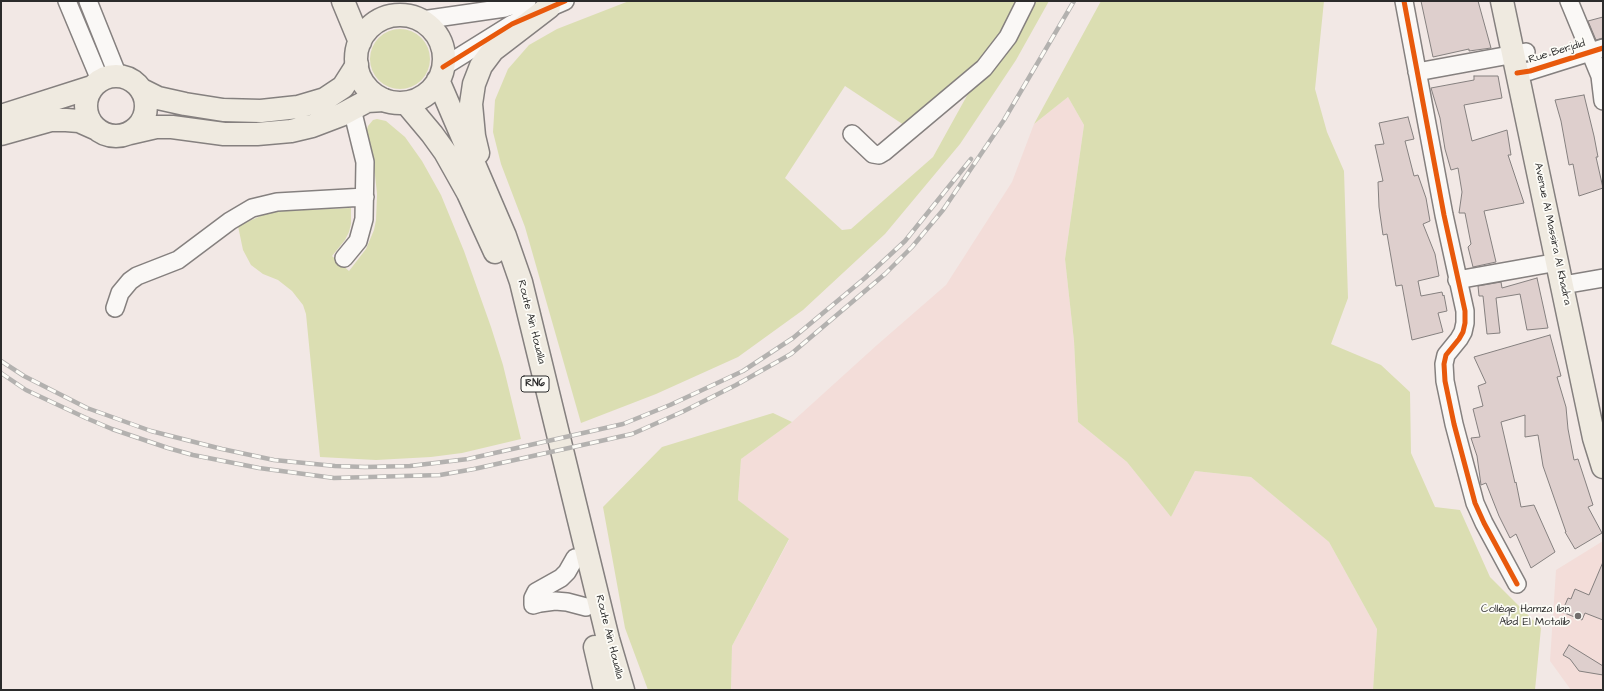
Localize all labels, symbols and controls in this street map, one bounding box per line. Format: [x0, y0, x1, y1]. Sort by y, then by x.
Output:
street label: Rue Berjdid [1527, 37, 1587, 67]
street label: Avenue Al Massira Al Khadra [1530, 162, 1574, 306]
street label: Route Aïn Houalla [514, 279, 548, 365]
road number: RN6 [521, 376, 549, 392]
street label: Route Aïn Houalla [592, 594, 626, 680]
place label: Collège Hamza Ibn Abd El Motalib [1481, 603, 1570, 629]
marker: Collège Hamza Ibn Abd El Motalib [1573, 611, 1583, 621]

